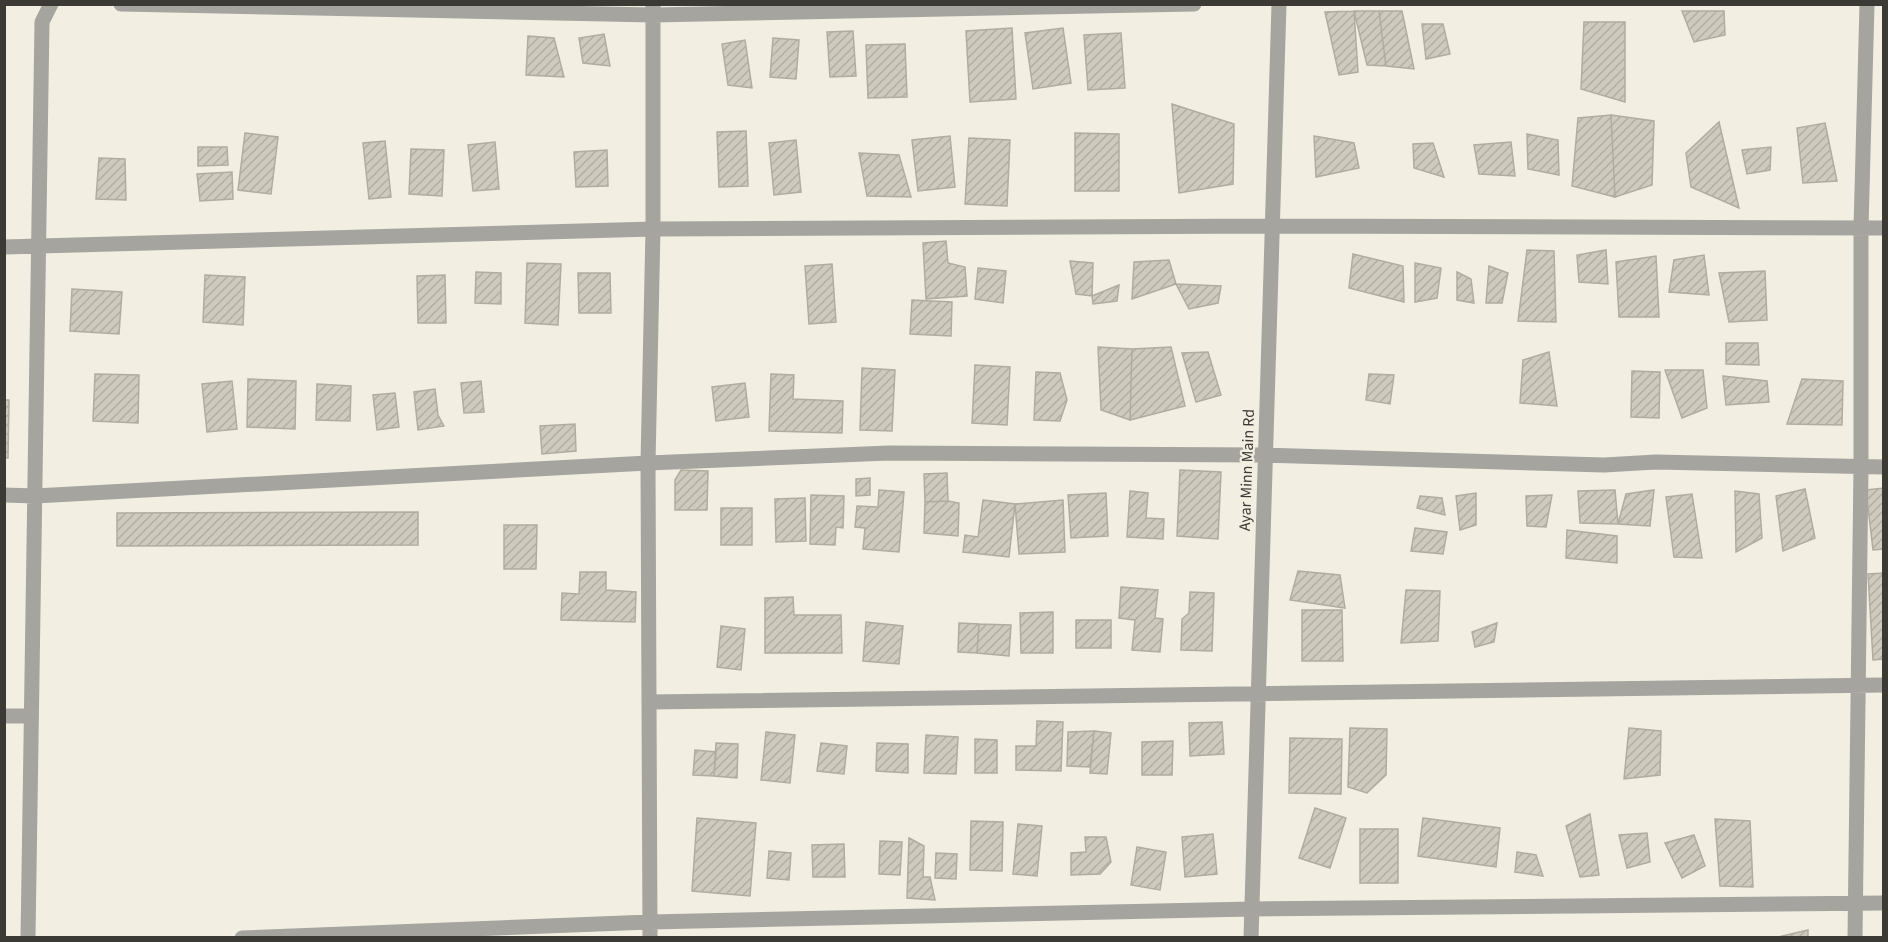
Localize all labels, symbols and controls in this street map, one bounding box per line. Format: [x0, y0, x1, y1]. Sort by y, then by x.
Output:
street label: Ayar Minn Main Rd [1234, 409, 1260, 531]

